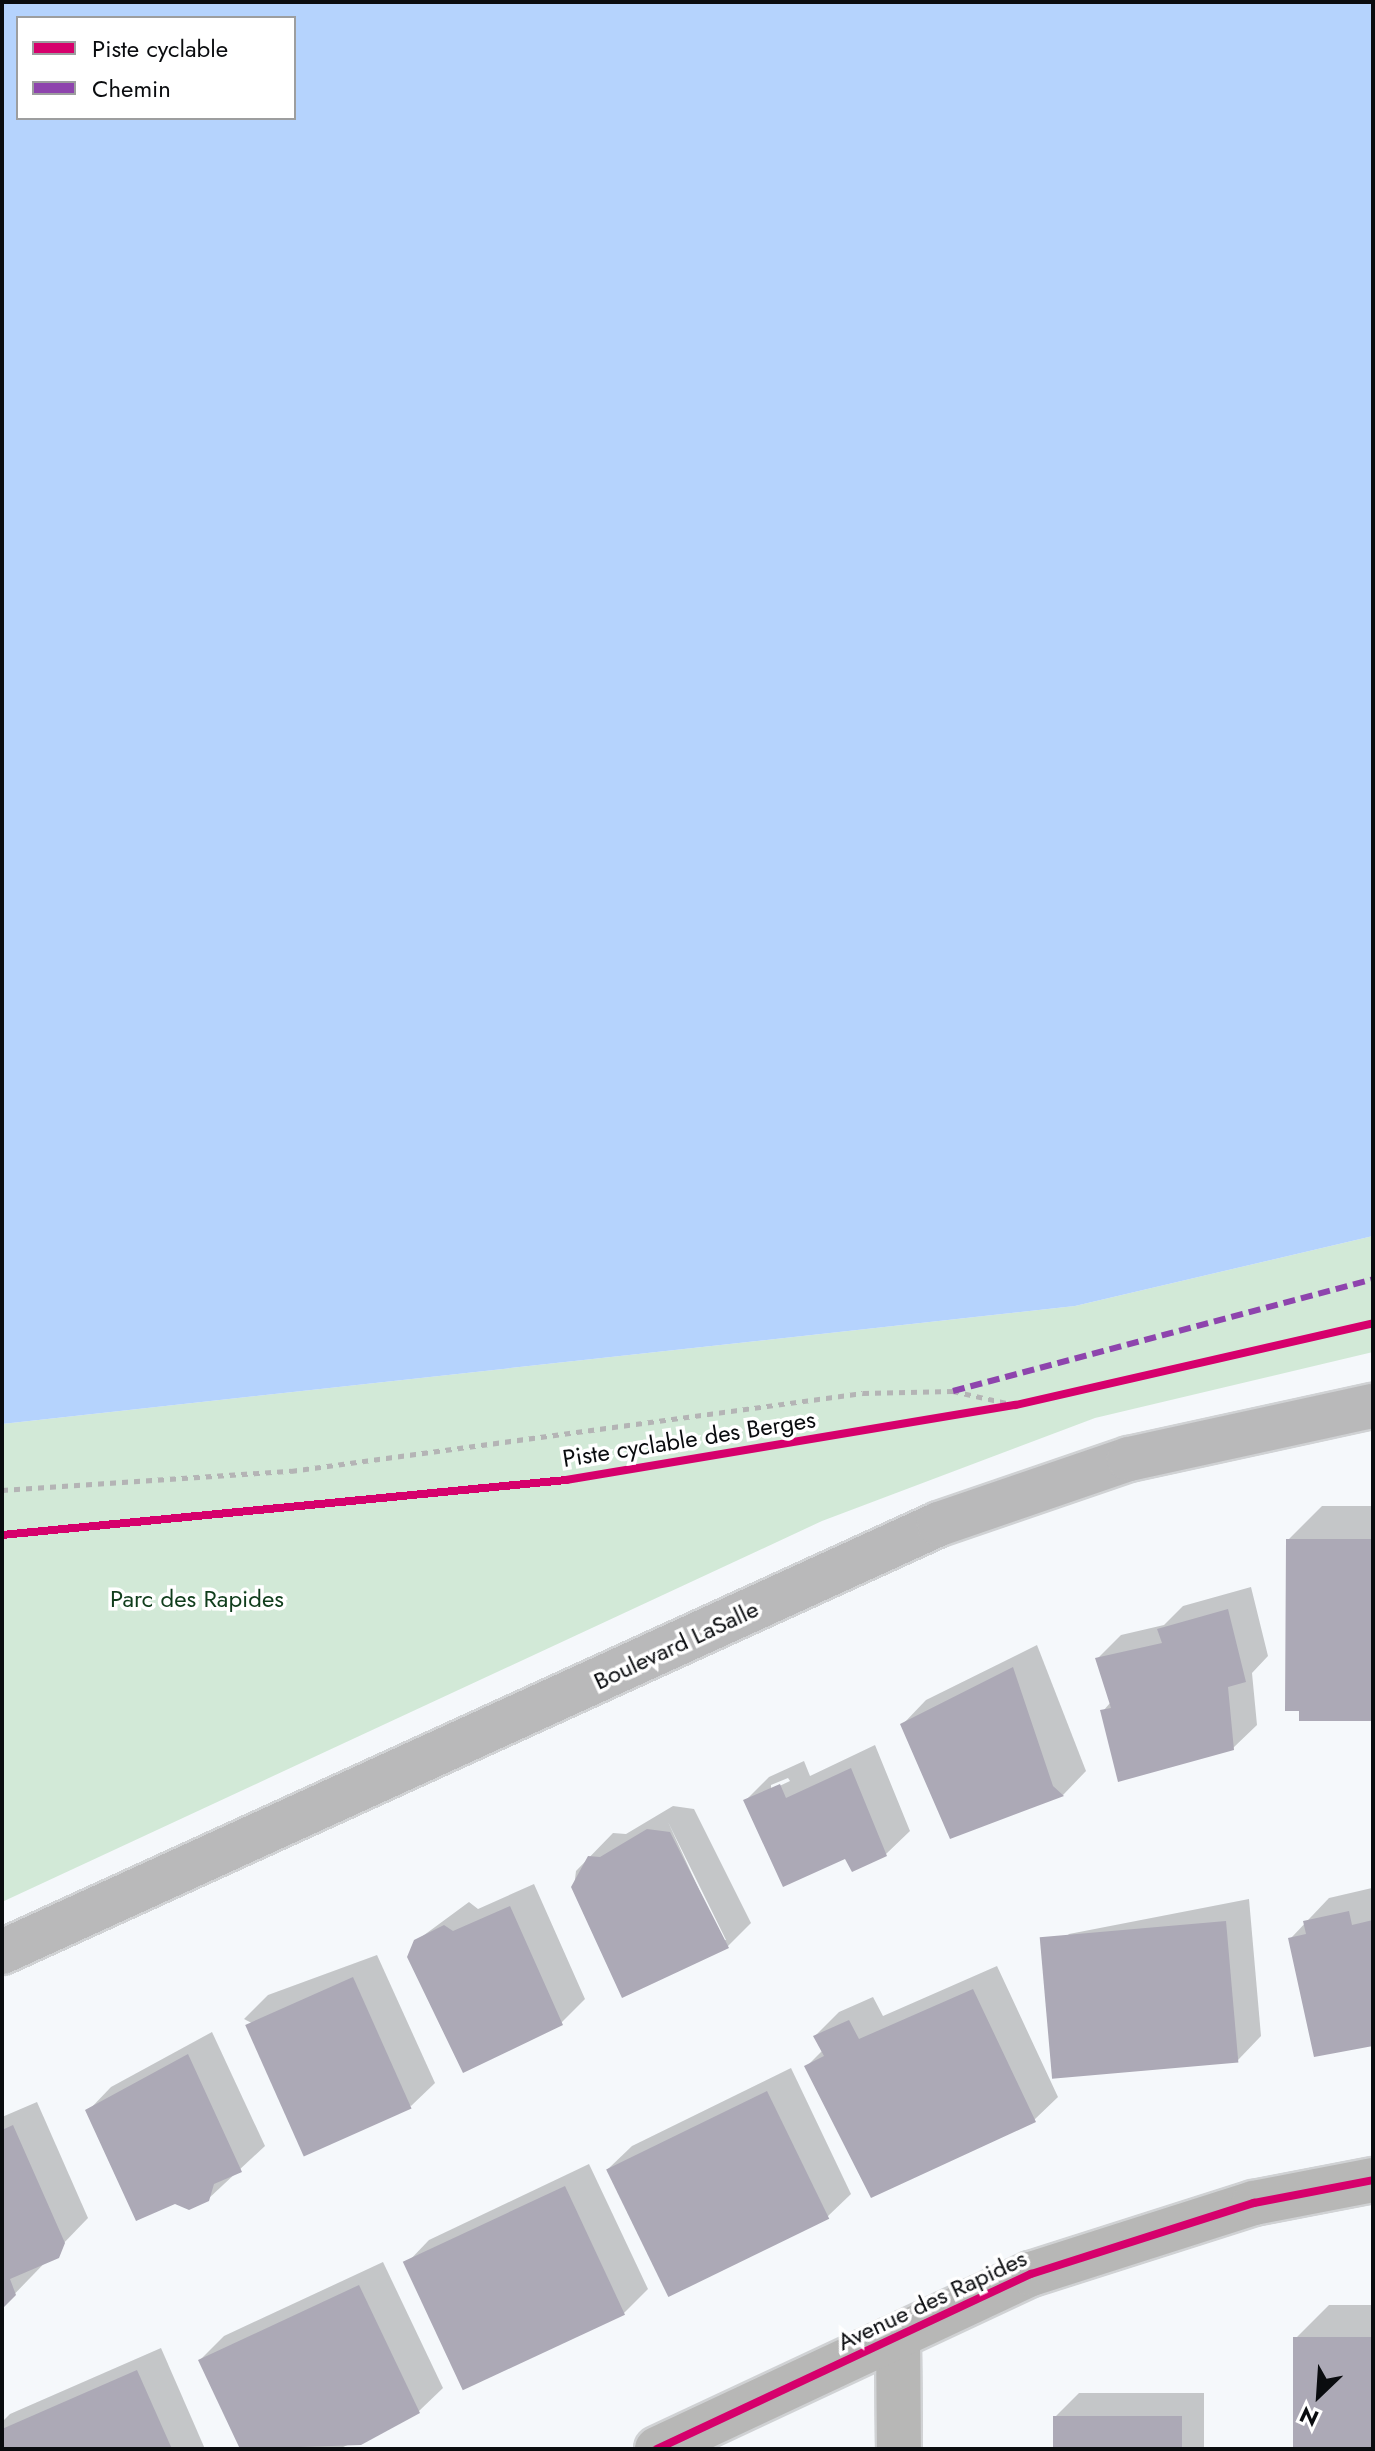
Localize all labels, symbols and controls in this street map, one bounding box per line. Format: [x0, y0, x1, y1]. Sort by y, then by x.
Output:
legend [16, 16, 296, 120]
text: Piste cyclable [92, 31, 228, 66]
text: Chemin [92, 71, 171, 106]
street label: Piste cyclable des Berges [561, 1405, 817, 1473]
park label: Parc des Rapides [110, 1585, 284, 1613]
street label: Boulevard LaSalle [589, 1594, 763, 1696]
street label: Avenue des Rapides [833, 2244, 1031, 2356]
north arrow [1279, 2355, 1359, 2435]
text: N [1294, 2399, 1324, 2435]

